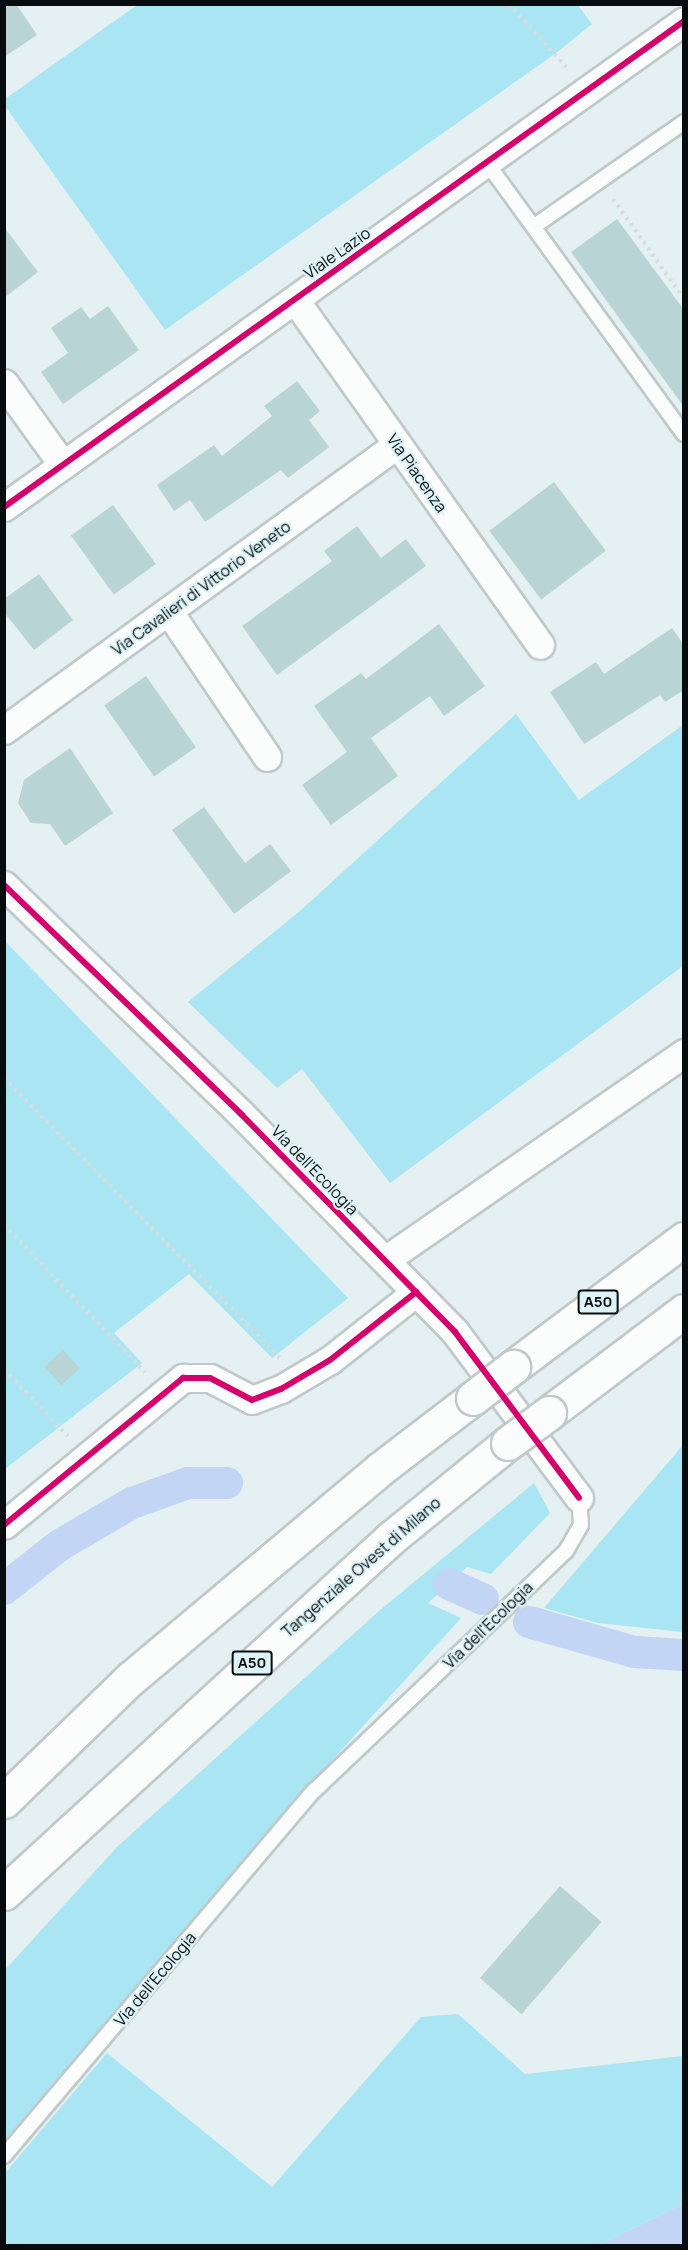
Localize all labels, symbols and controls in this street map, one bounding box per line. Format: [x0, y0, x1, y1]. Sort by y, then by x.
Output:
street label: Viale Lazio [300, 223, 374, 283]
street label: Via Piacenza [383, 430, 451, 516]
street label: Via Cavalieri di Vittorio Veneto [108, 517, 294, 659]
street label: Via dell'Ecologia [267, 1121, 363, 1219]
road number: A50 [577, 1290, 619, 1314]
street label: Tangenziale Ovest di Milano [278, 1493, 444, 1641]
street label: Via dell'Ecologia [439, 1577, 537, 1673]
road number: A50 [231, 1651, 273, 1675]
street label: Via dell'Ecologia [110, 1928, 200, 2030]

